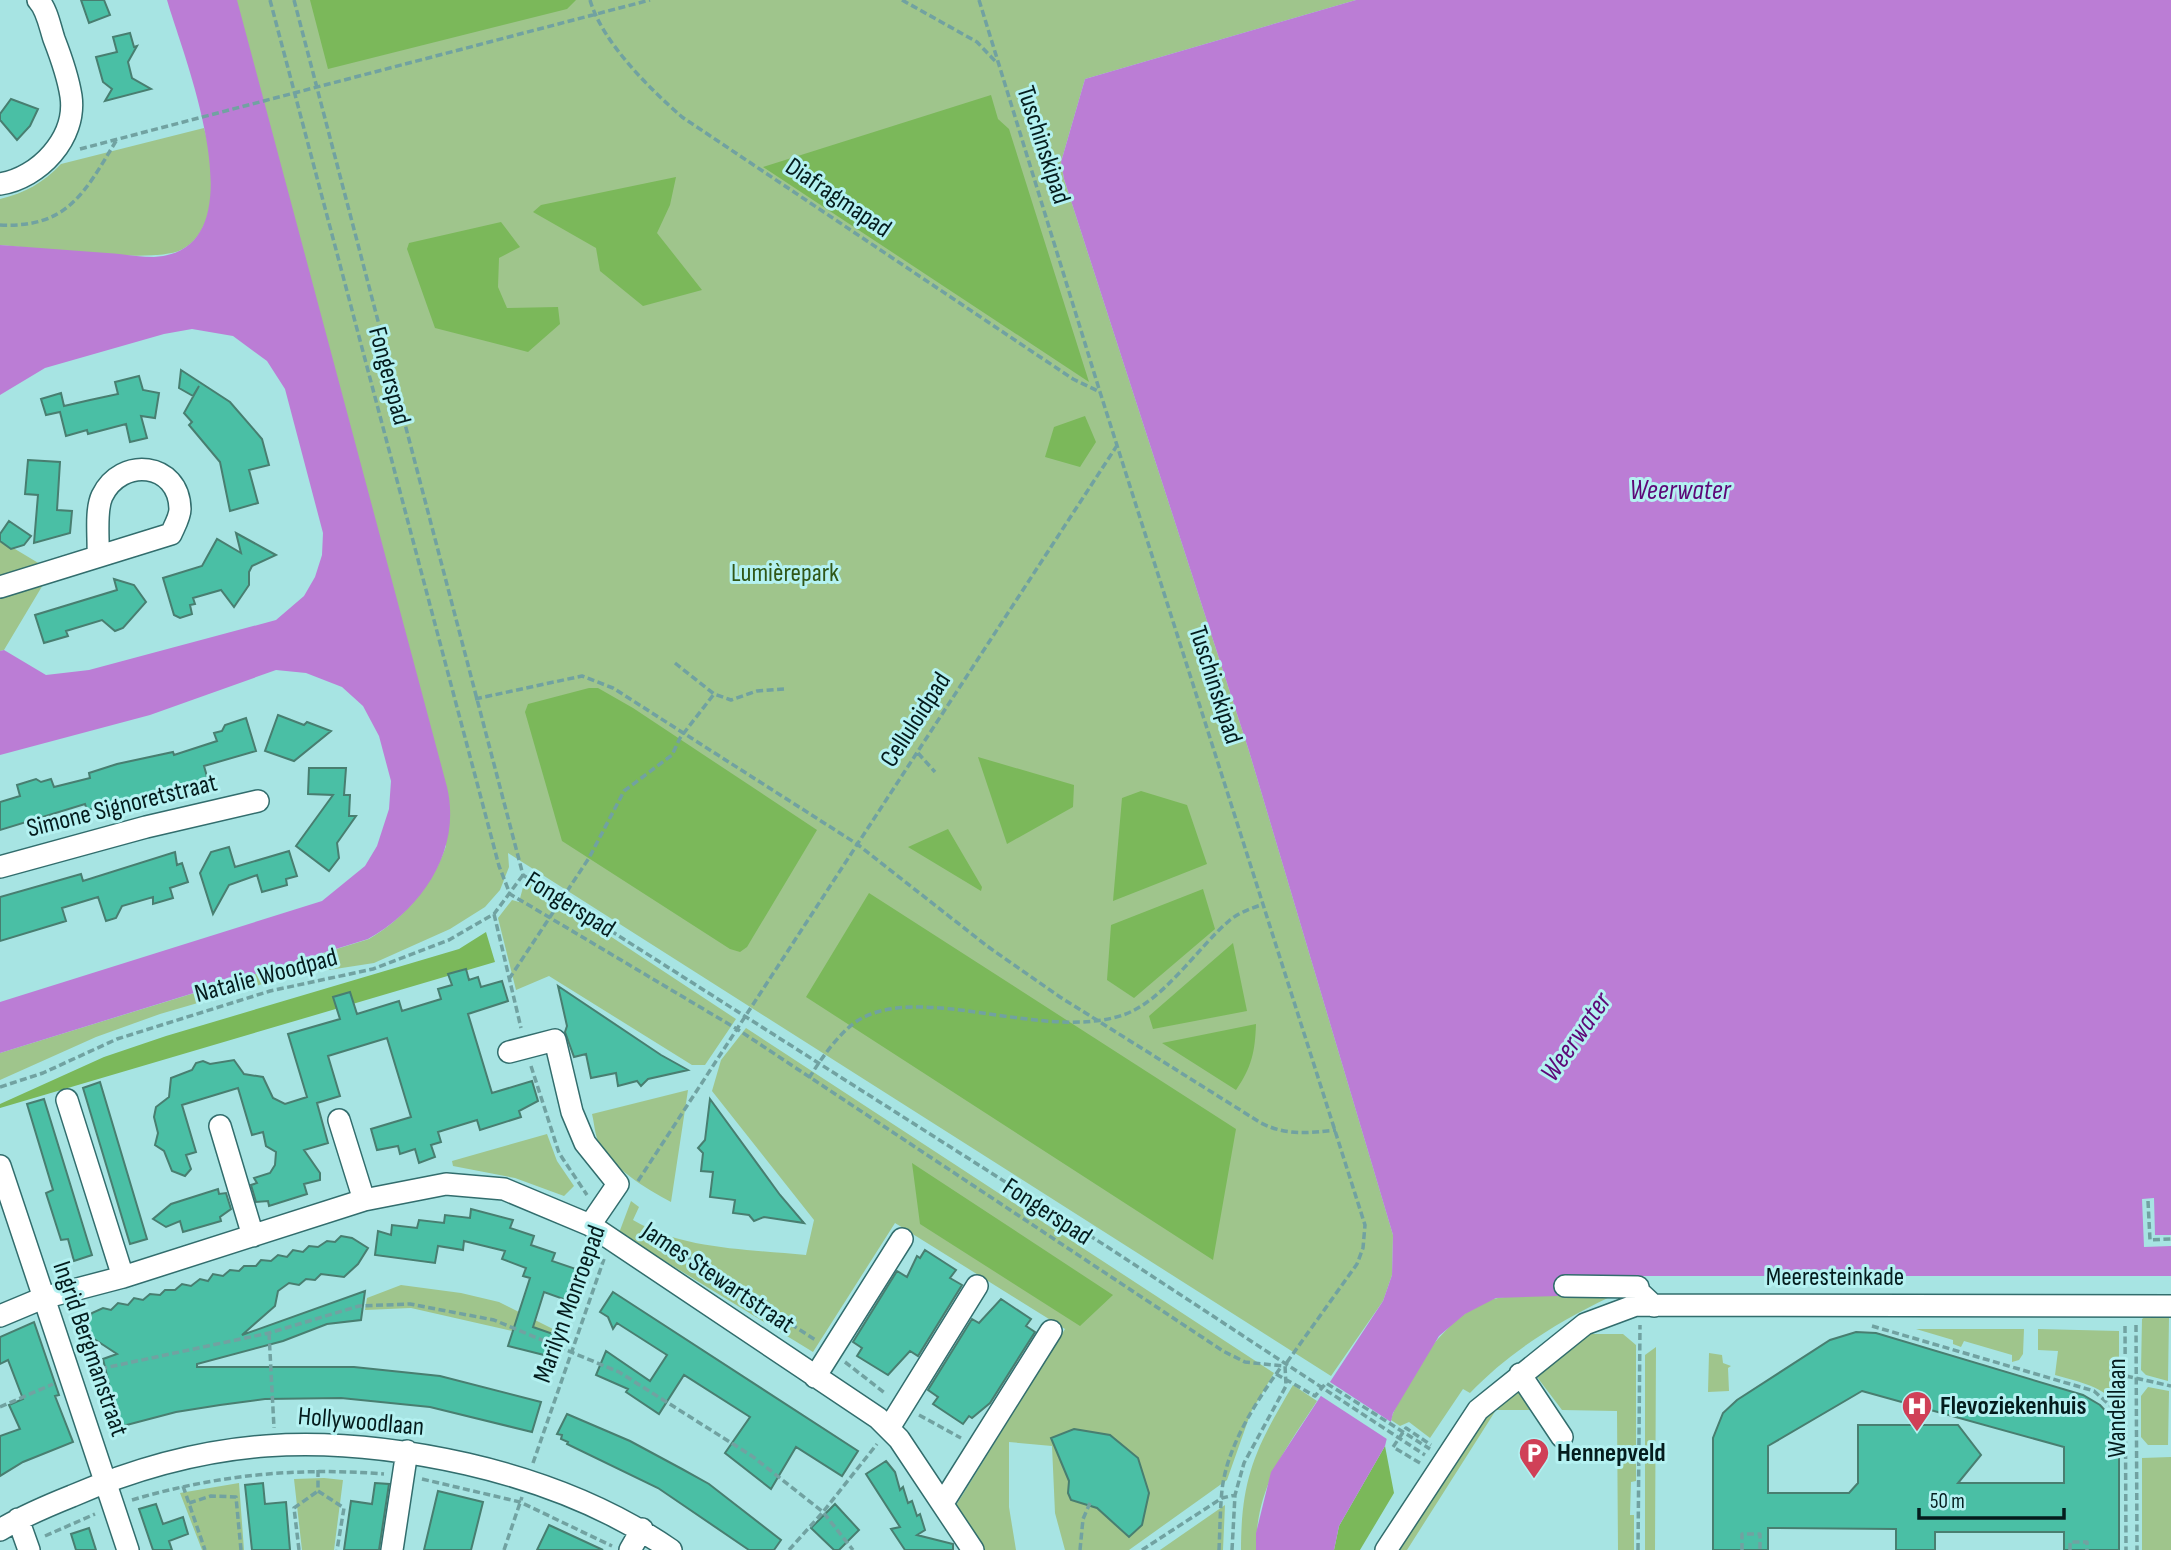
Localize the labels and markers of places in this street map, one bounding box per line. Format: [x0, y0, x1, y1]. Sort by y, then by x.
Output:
hospital icon: Flevoziekenhuis [1900, 1389, 1934, 1433]
place label: Flevoziekenhuis [1940, 1391, 2086, 1422]
parking icon: Hennepveld [1517, 1436, 1551, 1480]
place label: Hennepveld [1557, 1438, 1666, 1469]

